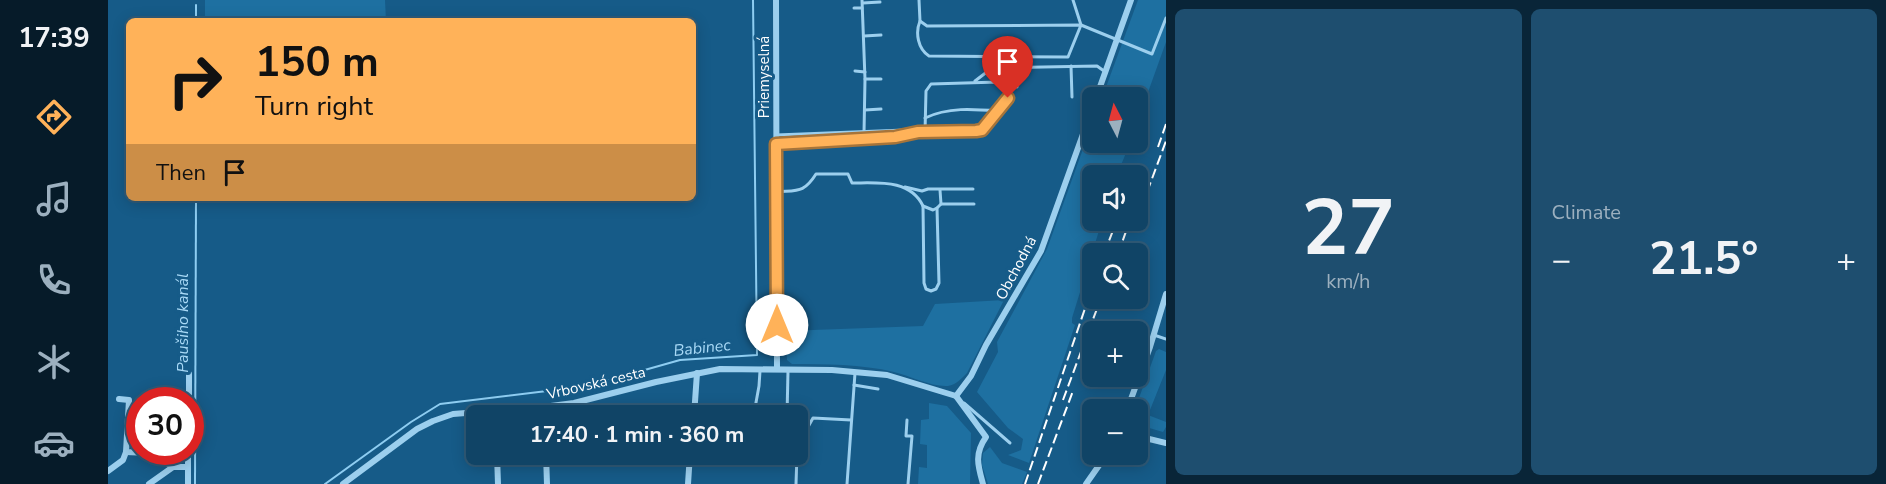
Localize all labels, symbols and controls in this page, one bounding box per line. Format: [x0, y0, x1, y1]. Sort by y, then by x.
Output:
text: 17:39 [18, 20, 90, 57]
text: 150 m [255, 34, 379, 91]
street label: Priemyselná [754, 36, 774, 118]
pin [982, 36, 1033, 98]
icon: right [156, 42, 234, 120]
icon: arrive [991, 45, 1024, 78]
north arrow [1082, 87, 1148, 153]
map controls [1082, 87, 1148, 465]
text: Turn right [255, 88, 373, 125]
icon: directions [33, 96, 75, 138]
icon: arrive [218, 156, 251, 189]
text: Then [156, 158, 206, 188]
button: sound [1082, 165, 1148, 231]
text: 27 [1301, 175, 1395, 282]
icon: music [33, 178, 75, 220]
text: Climate [1552, 199, 1621, 226]
text: 21.5° [1649, 229, 1758, 290]
street label: Obchodná [991, 233, 1041, 303]
text: − [1552, 238, 1571, 283]
text: + [1836, 238, 1856, 283]
button: search [1082, 243, 1148, 309]
icon: phone [33, 259, 75, 301]
text: km/h [1326, 268, 1370, 295]
water label: Paušiho kanál [172, 273, 194, 373]
position arrow [745, 293, 809, 357]
button: + [1082, 321, 1148, 387]
water label: Babinec [672, 334, 732, 362]
icon: climate [33, 341, 75, 383]
street label: Vrbovská cesta [544, 362, 647, 404]
speed limit sign: 30 [126, 387, 204, 465]
button: − [1082, 399, 1148, 465]
text: 17:40 · 1 min · 360 m [530, 420, 744, 450]
icon: car [33, 422, 75, 464]

